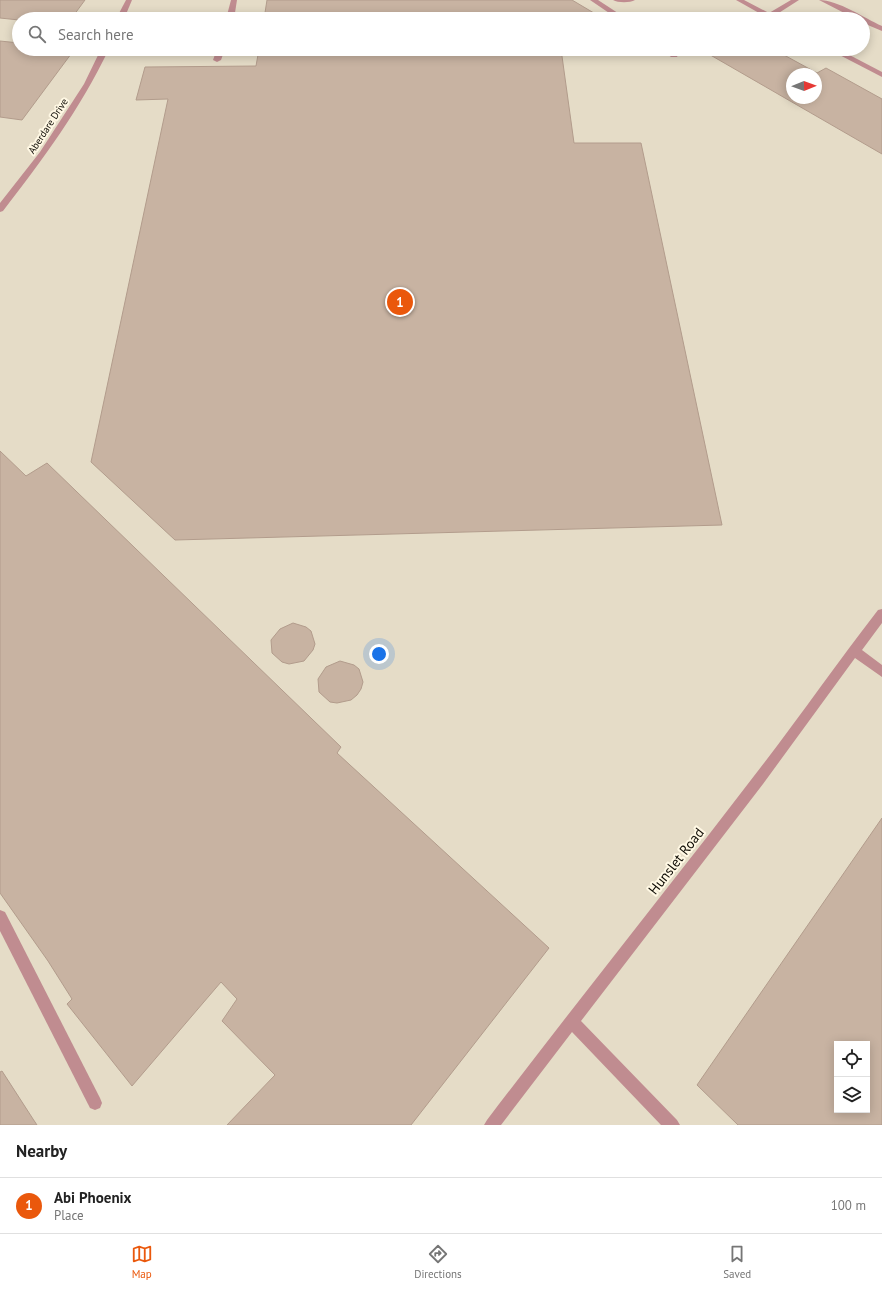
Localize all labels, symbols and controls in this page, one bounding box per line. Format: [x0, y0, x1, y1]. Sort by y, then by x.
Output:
search box [12, 12, 870, 56]
icon: search [26, 23, 48, 45]
text: Search here [58, 25, 134, 44]
north arrow [786, 68, 822, 104]
street label: Aberdare Drive [25, 96, 71, 156]
pin: 1 [387, 287, 413, 317]
your location [369, 644, 389, 664]
street label: Hunslet Road [644, 824, 708, 898]
map controls [834, 1041, 870, 1113]
button: locate [834, 1041, 870, 1077]
button: layers [834, 1077, 870, 1113]
text: Nearby [16, 1140, 67, 1162]
text: Abi Phoenix [54, 1188, 131, 1207]
text: 1 [25, 1197, 33, 1214]
text: 100 m [831, 1197, 866, 1214]
text: Place [54, 1207, 84, 1224]
tab: Map [131, 1243, 153, 1281]
tab: Directions [414, 1243, 462, 1281]
tab: Saved [723, 1243, 751, 1281]

